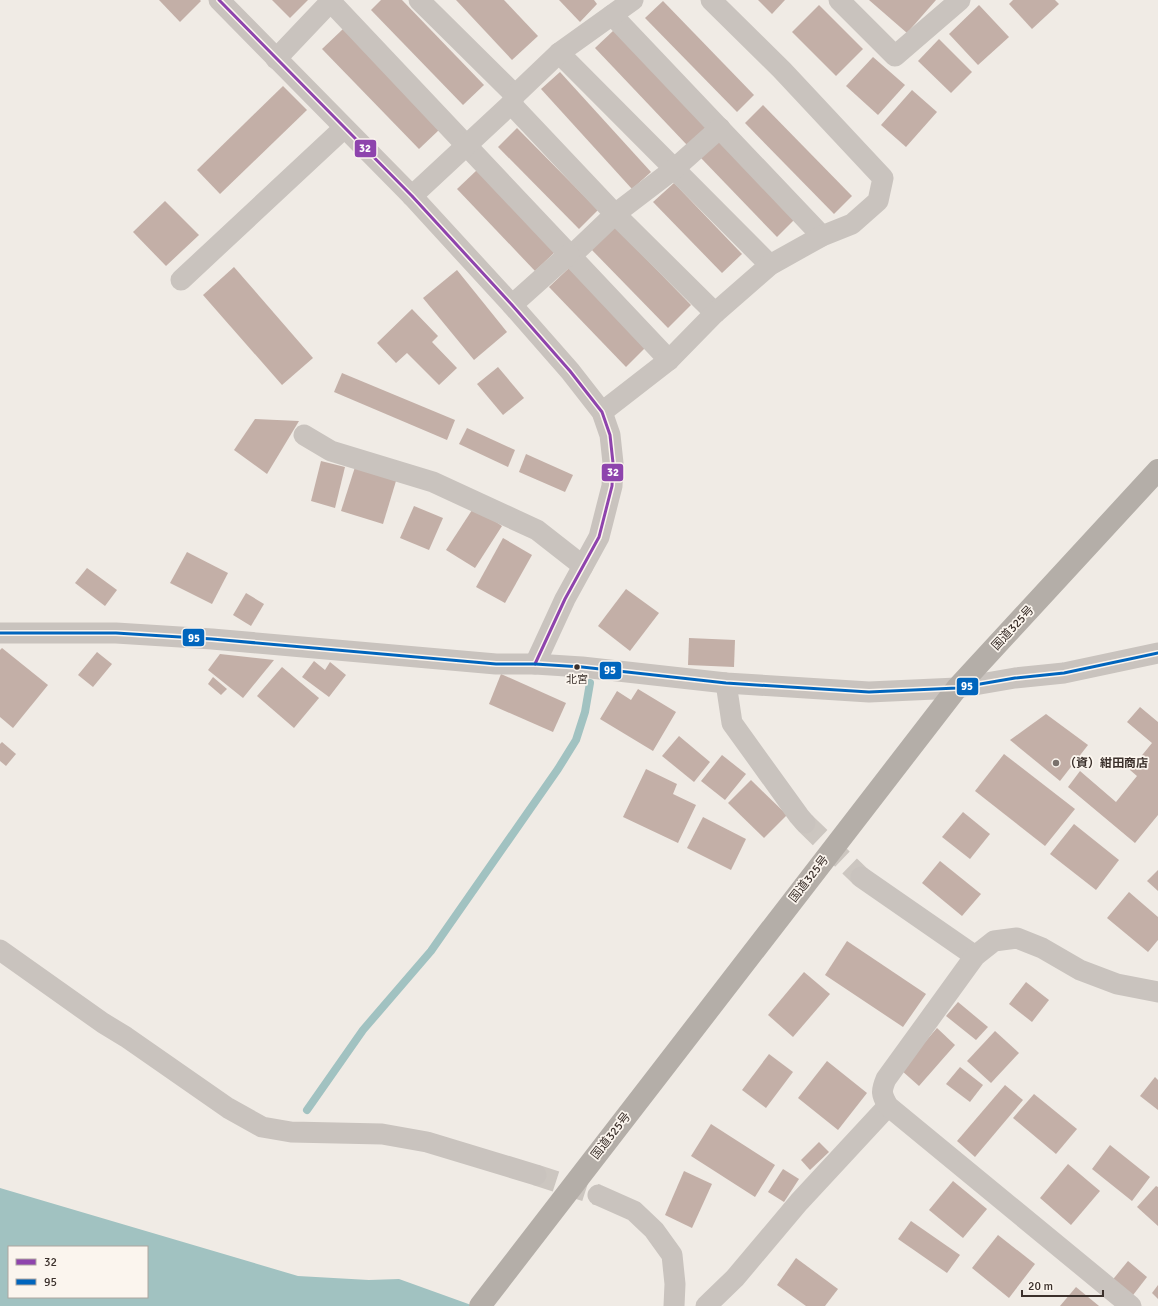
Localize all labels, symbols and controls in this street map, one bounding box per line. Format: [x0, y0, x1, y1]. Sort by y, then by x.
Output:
line badge: 32 [354, 139, 377, 158]
text: 32 [359, 142, 371, 155]
line badge: 32 [601, 463, 624, 482]
text: 32 [607, 466, 619, 479]
street label: 国道325号 [989, 603, 1037, 653]
line badge: 95 [182, 628, 205, 647]
text: 95 [188, 632, 200, 645]
line badge: 95 [599, 661, 622, 680]
marker: 北宮 [572, 662, 582, 672]
text: 95 [604, 664, 616, 677]
place label: 北宮 [566, 673, 588, 686]
line badge: 95 [956, 677, 979, 696]
text: 95 [961, 680, 973, 693]
place label: （資）紺田商店 [1064, 756, 1148, 771]
marker: （資）紺田商店 [1051, 758, 1061, 768]
street label: 国道325号 [786, 853, 832, 905]
street label: 国道325号 [588, 1110, 634, 1162]
legend [8, 1246, 148, 1298]
text: 32 [44, 1255, 57, 1270]
scale bar [1022, 1272, 1103, 1298]
text: 95 [44, 1275, 57, 1290]
text: 20 m [1028, 1279, 1053, 1294]

